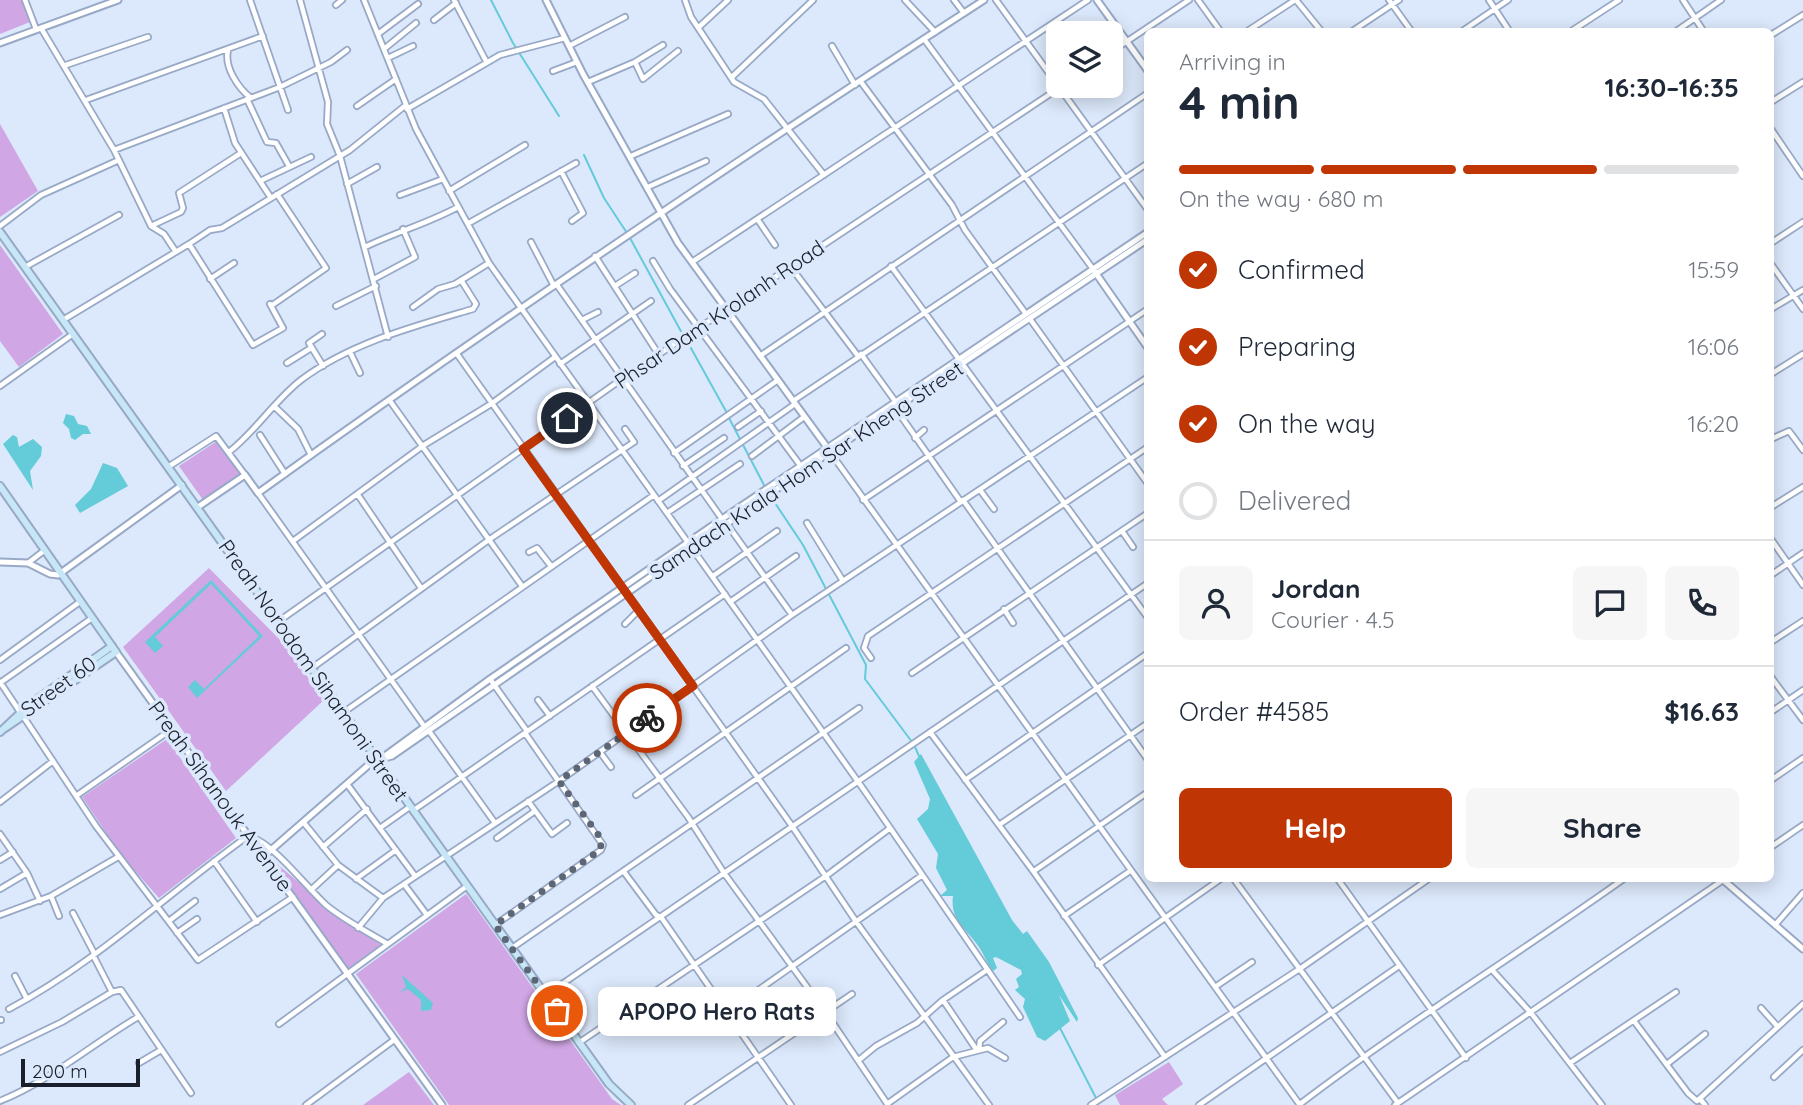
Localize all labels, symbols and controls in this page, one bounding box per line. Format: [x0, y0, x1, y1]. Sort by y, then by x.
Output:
map controls [1046, 21, 1123, 98]
button: layers [1046, 21, 1123, 98]
text: Arriving in [1179, 47, 1286, 76]
text: 16:30–16:35 [1605, 71, 1739, 104]
text: 4 min [1179, 73, 1300, 131]
text: On the way · 680 m [1179, 184, 1384, 213]
street label: Phsar Dam Krolanh Road [609, 234, 829, 394]
icon: check [1179, 251, 1217, 289]
text: Confirmed [1238, 253, 1365, 286]
text: 15:59 [1688, 255, 1739, 284]
icon: check [1179, 328, 1217, 366]
text: Preparing [1238, 330, 1356, 363]
text: 16:06 [1688, 332, 1739, 361]
street label: Samdach Krala Hom Sar Kheng Street [644, 355, 968, 585]
pin [537, 388, 597, 448]
icon: home [548, 399, 586, 437]
icon: check [1179, 405, 1217, 443]
text: On the way [1238, 407, 1376, 440]
text: 16:20 [1687, 409, 1739, 438]
text: Delivered [1238, 484, 1351, 517]
street label: Preah Norodom Sihamoni Street [213, 534, 415, 806]
button: person [1179, 566, 1253, 640]
button: chat [1573, 566, 1647, 640]
button: phone [1665, 566, 1739, 640]
text: Jordan [1271, 572, 1360, 605]
text: Courier · 4.5 [1271, 605, 1395, 634]
street label: Street 60 [15, 650, 101, 722]
courier [612, 683, 682, 753]
text: Order #4585 [1179, 695, 1329, 728]
text: $16.63 [1664, 695, 1739, 728]
street label: Preah Sihanouk Avenue [143, 696, 299, 896]
icon: bike [628, 699, 666, 737]
button: Help [1179, 788, 1452, 868]
button: Share [1466, 788, 1739, 868]
pin [527, 981, 587, 1041]
callout: APOPO Hero Rats [599, 986, 837, 1036]
icon: bag [538, 992, 576, 1030]
text: APOPO Hero Rats [619, 997, 815, 1026]
scale bar [21, 1056, 140, 1088]
text: 200 m [32, 1059, 88, 1083]

